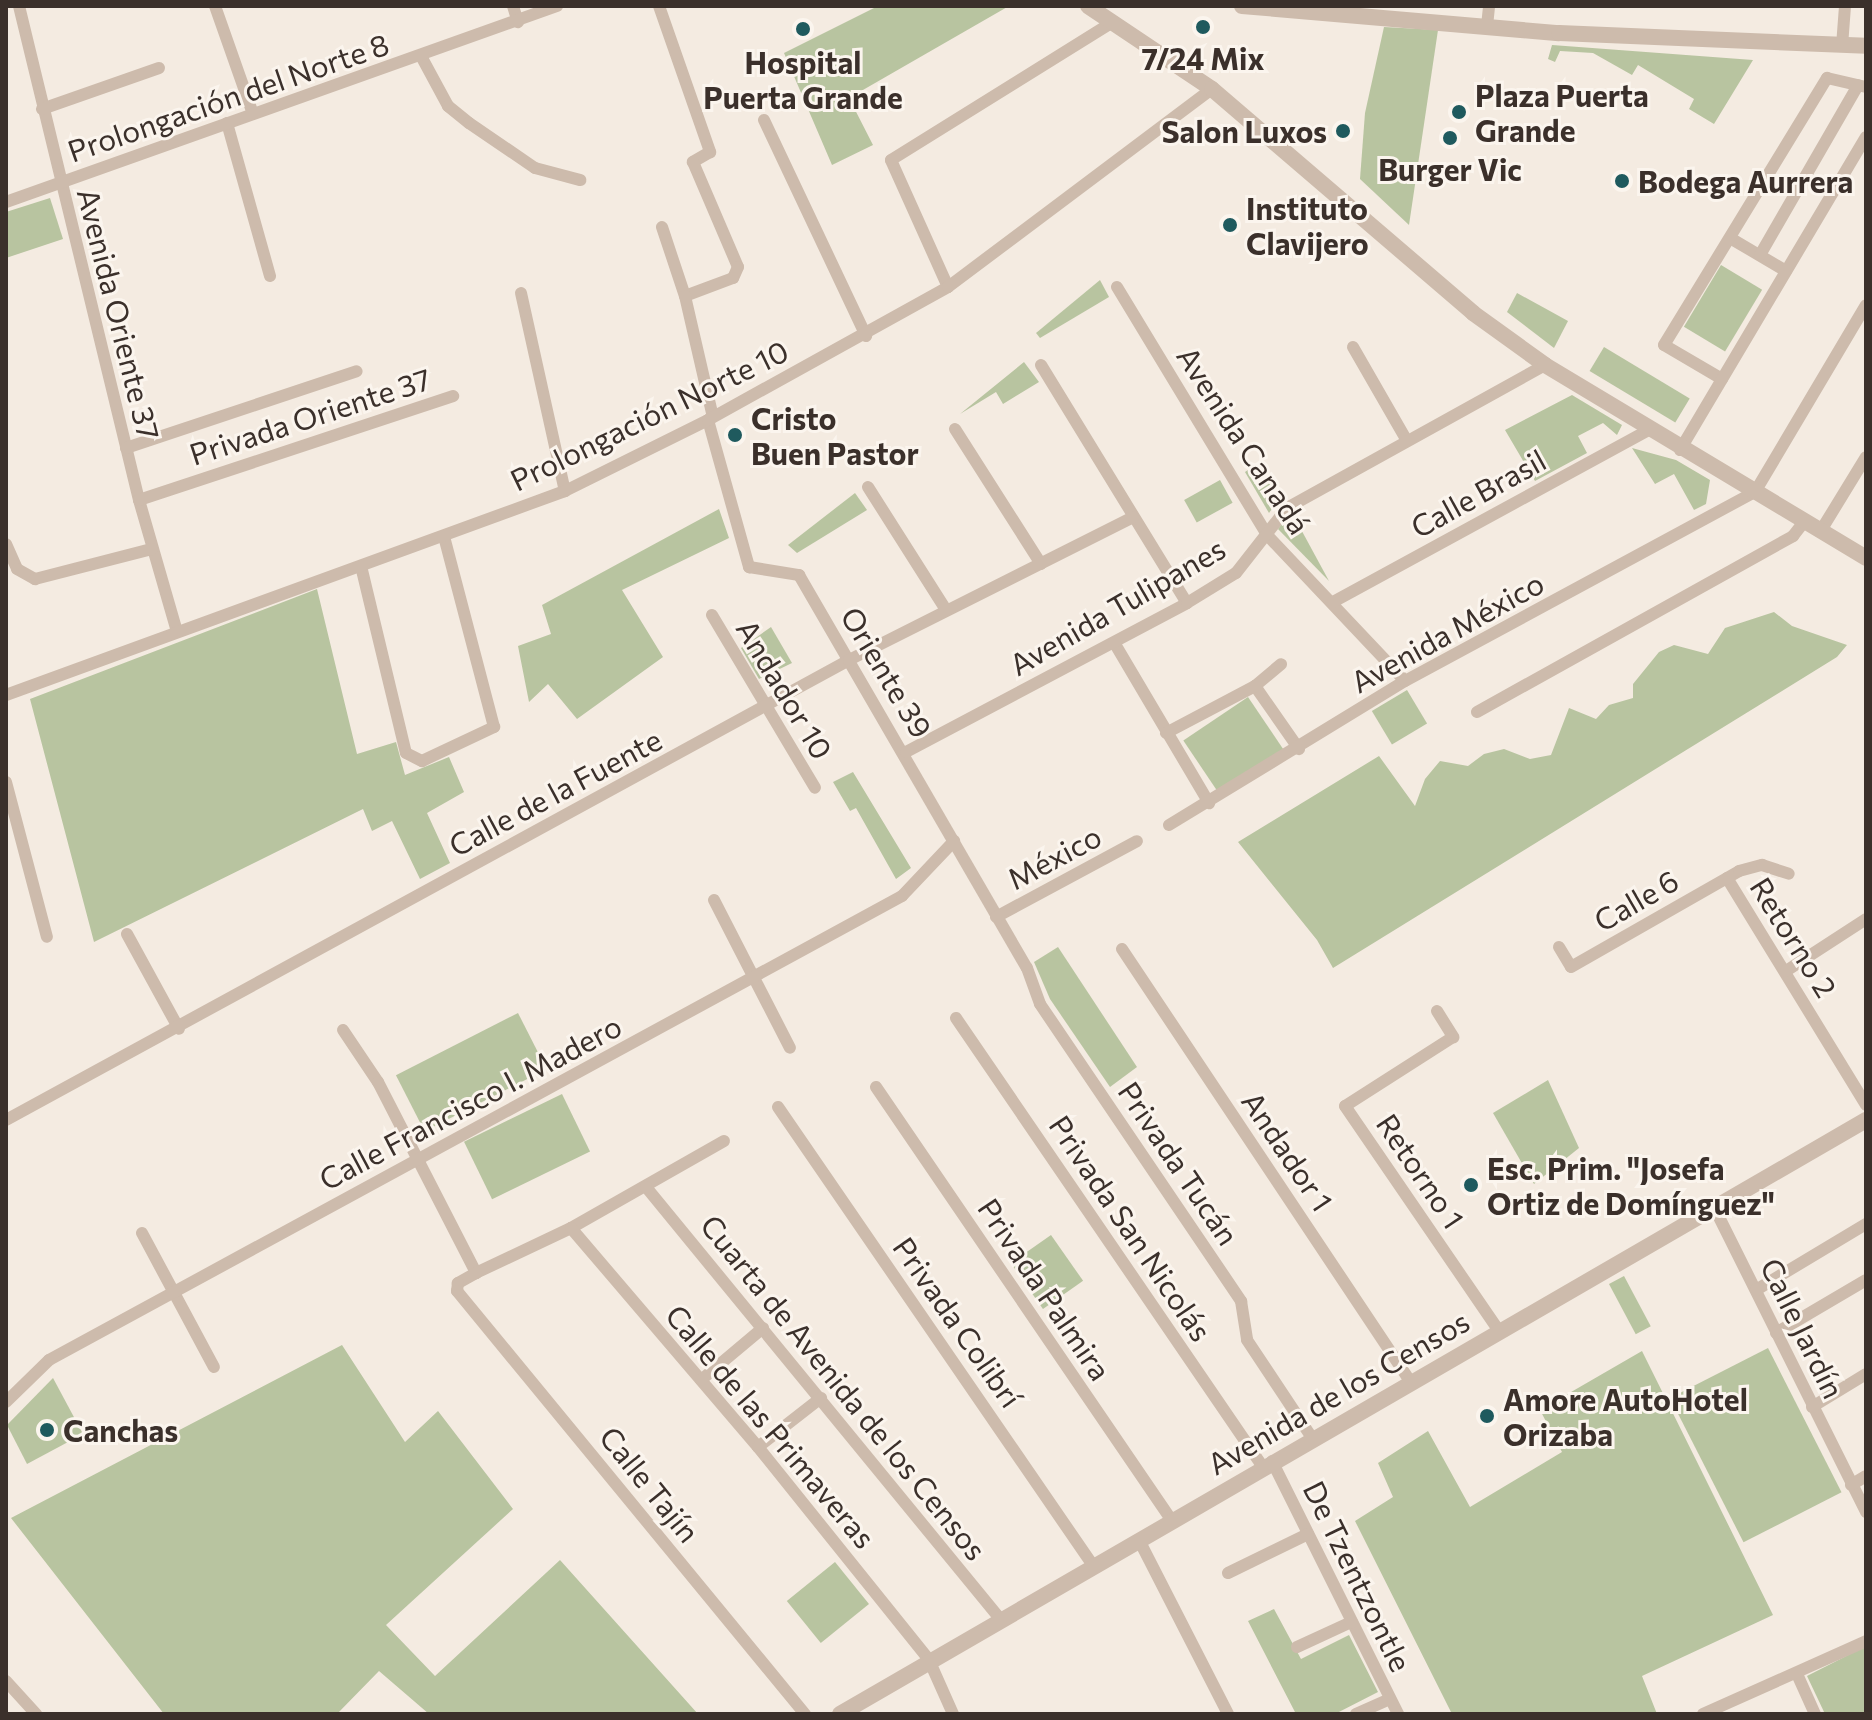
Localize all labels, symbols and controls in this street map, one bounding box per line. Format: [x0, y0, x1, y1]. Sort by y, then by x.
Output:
marker: Hospital Puerta Grande [792, 18, 814, 40]
marker: 7/24 Mix [1194, 18, 1212, 36]
street label: Prolongación del Norte 8 [63, 25, 393, 169]
place label: 7/24 Mix [1142, 40, 1264, 76]
place label: Hospital Puerta Grande [703, 44, 903, 114]
place label: Plaza Puerta Grande [1475, 77, 1649, 148]
marker: Plaza Puerta Grande [1450, 103, 1468, 121]
place label: Salon Luxos [1162, 113, 1327, 149]
marker: Salon Luxos [1334, 122, 1352, 140]
marker: Burger Vic [1441, 129, 1459, 147]
place label: Burger Vic [1378, 151, 1522, 187]
place label: Bodega Aurrera [1638, 163, 1853, 199]
marker: Bodega Aurrera [1613, 172, 1631, 190]
street label: Avenida Oriente 37 [70, 185, 168, 443]
place label: Instituto Clavijero [1246, 190, 1369, 260]
marker: Instituto Clavijero [1221, 216, 1239, 234]
street label: Prolongación Norte 10 [504, 332, 794, 498]
street label: Avenida Canadá [1170, 340, 1318, 540]
street label: Privada Oriente 37 [185, 360, 435, 472]
place label: Cristo Buen Pastor [751, 400, 919, 470]
marker: Cristo Buen Pastor [726, 426, 744, 444]
street label: Calle Brasil [1404, 441, 1552, 545]
street label: Avenida Tulipanes [1003, 530, 1231, 682]
street label: Avenida México [1344, 564, 1550, 700]
street label: Oriente 39 [834, 600, 940, 744]
street label: Andador 10 [729, 613, 841, 765]
street label: Calle de la Fuente [443, 721, 667, 863]
street label: México [1001, 817, 1107, 897]
street label: Calle 6 [1587, 862, 1685, 938]
street label: Retorno 2 [1743, 871, 1845, 1003]
street label: Calle Francisco I. Madero [313, 1007, 627, 1197]
street label: Privada Tucán [1111, 1075, 1247, 1251]
street label: Andador 1 [1235, 1084, 1341, 1218]
street label: Retorno 1 [1370, 1107, 1472, 1235]
street label: Privada San Nicolás [1042, 1108, 1220, 1348]
place label: Esc. Prim. "Josefa Ortiz de Domínguez" [1487, 1150, 1775, 1220]
marker: Esc. Prim. "Josefa Ortiz de Domínguez" [1462, 1176, 1480, 1194]
street label: Privada Palmira [971, 1191, 1119, 1387]
street label: Cuarta de Avenida de los Censos [694, 1207, 994, 1567]
street label: Privada Colibrí [886, 1230, 1030, 1414]
street label: Calle Jardín [1754, 1252, 1852, 1404]
street label: Calle de las Primaveras [659, 1297, 883, 1555]
street label: Avenida de los Censos [1201, 1302, 1475, 1482]
place label: Amore AutoHotel Orizaba [1503, 1381, 1748, 1452]
marker: Amore AutoHotel Orizaba [1478, 1407, 1496, 1425]
place label: Canchas [63, 1412, 178, 1448]
street label: Calle Tajín [593, 1419, 707, 1549]
marker: Canchas [38, 1421, 56, 1439]
street label: De Tzentzontle [1296, 1475, 1420, 1677]

